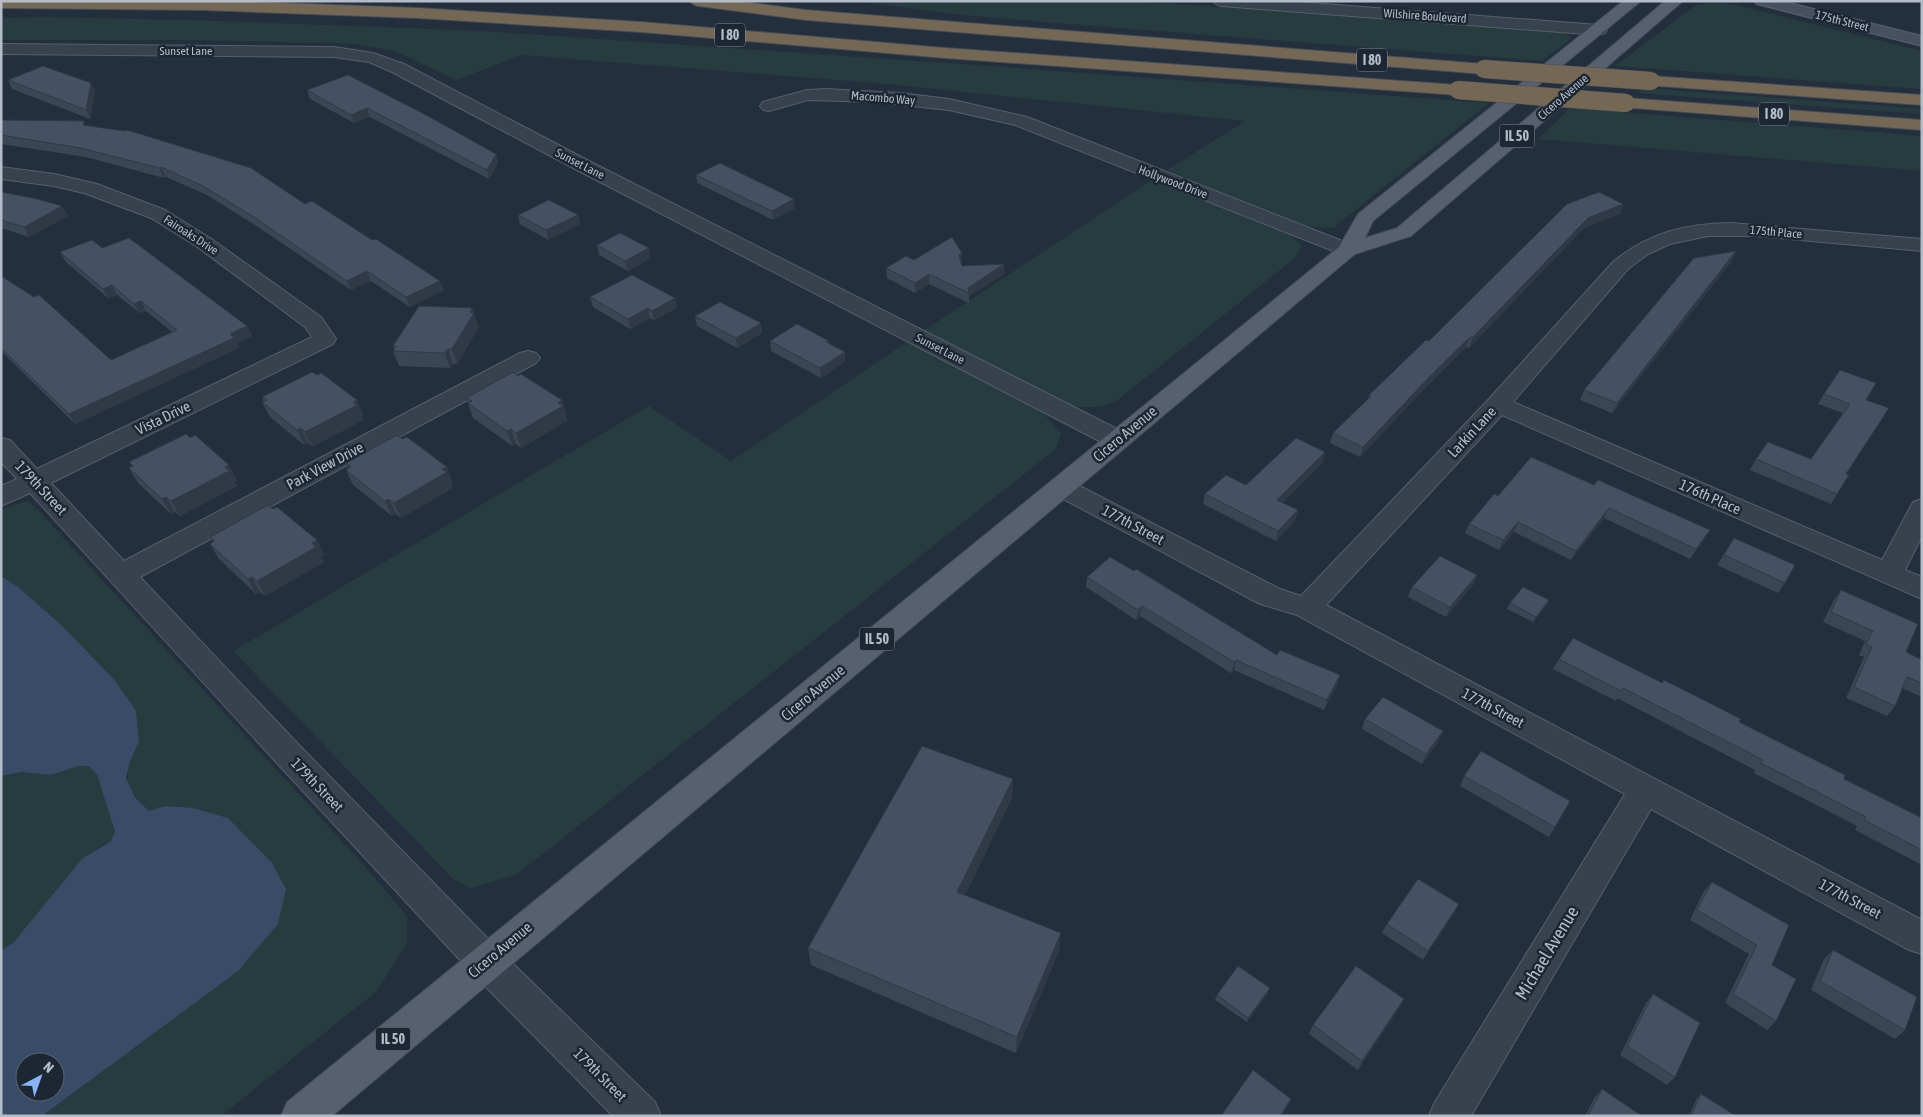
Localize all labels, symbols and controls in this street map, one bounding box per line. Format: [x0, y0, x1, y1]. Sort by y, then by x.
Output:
street label: Wilshire Boulevard [1383, 6, 1467, 26]
street label: 175th Street [1814, 8, 1870, 34]
road number: I 80 [715, 24, 745, 46]
street label: Sunset Lane [160, 44, 212, 58]
road number: I 80 [1357, 48, 1387, 72]
street label: Cicero Avenue [1535, 71, 1591, 123]
street label: Macombo Way [850, 88, 916, 108]
road number: I 80 [1759, 102, 1789, 126]
road number: IL 50 [1500, 124, 1534, 148]
street label: Sunset Lane [553, 146, 607, 182]
street label: Hollywood Drive [1137, 162, 1209, 202]
street label: Fairoaks Drive [161, 212, 221, 258]
street label: 175th Place [1749, 223, 1803, 241]
street label: Sunset Lane [913, 331, 967, 367]
street label: Vista Drive [133, 397, 193, 438]
street label: Cicero Avenue [1089, 402, 1160, 465]
street label: Larkin Lane [1444, 403, 1499, 460]
street label: Park View Drive [283, 438, 366, 493]
street label: 179th Street [12, 457, 71, 518]
street label: 176th Place [1677, 475, 1744, 518]
street label: 177th Street [1099, 501, 1167, 548]
road number: IL 50 [860, 628, 894, 650]
street label: Cicero Avenue [777, 661, 848, 724]
street label: 177th Street [1459, 684, 1527, 731]
street label: 179th Street [288, 754, 347, 815]
street label: 177th Street [1816, 875, 1884, 922]
street label: Michael Avenue [1510, 902, 1583, 1003]
street label: Cicero Avenue [464, 918, 535, 981]
road number: IL 50 [376, 1028, 410, 1050]
street label: 179th Street [570, 1045, 630, 1105]
north arrow [15, 1052, 65, 1102]
text: N [40, 1058, 57, 1076]

